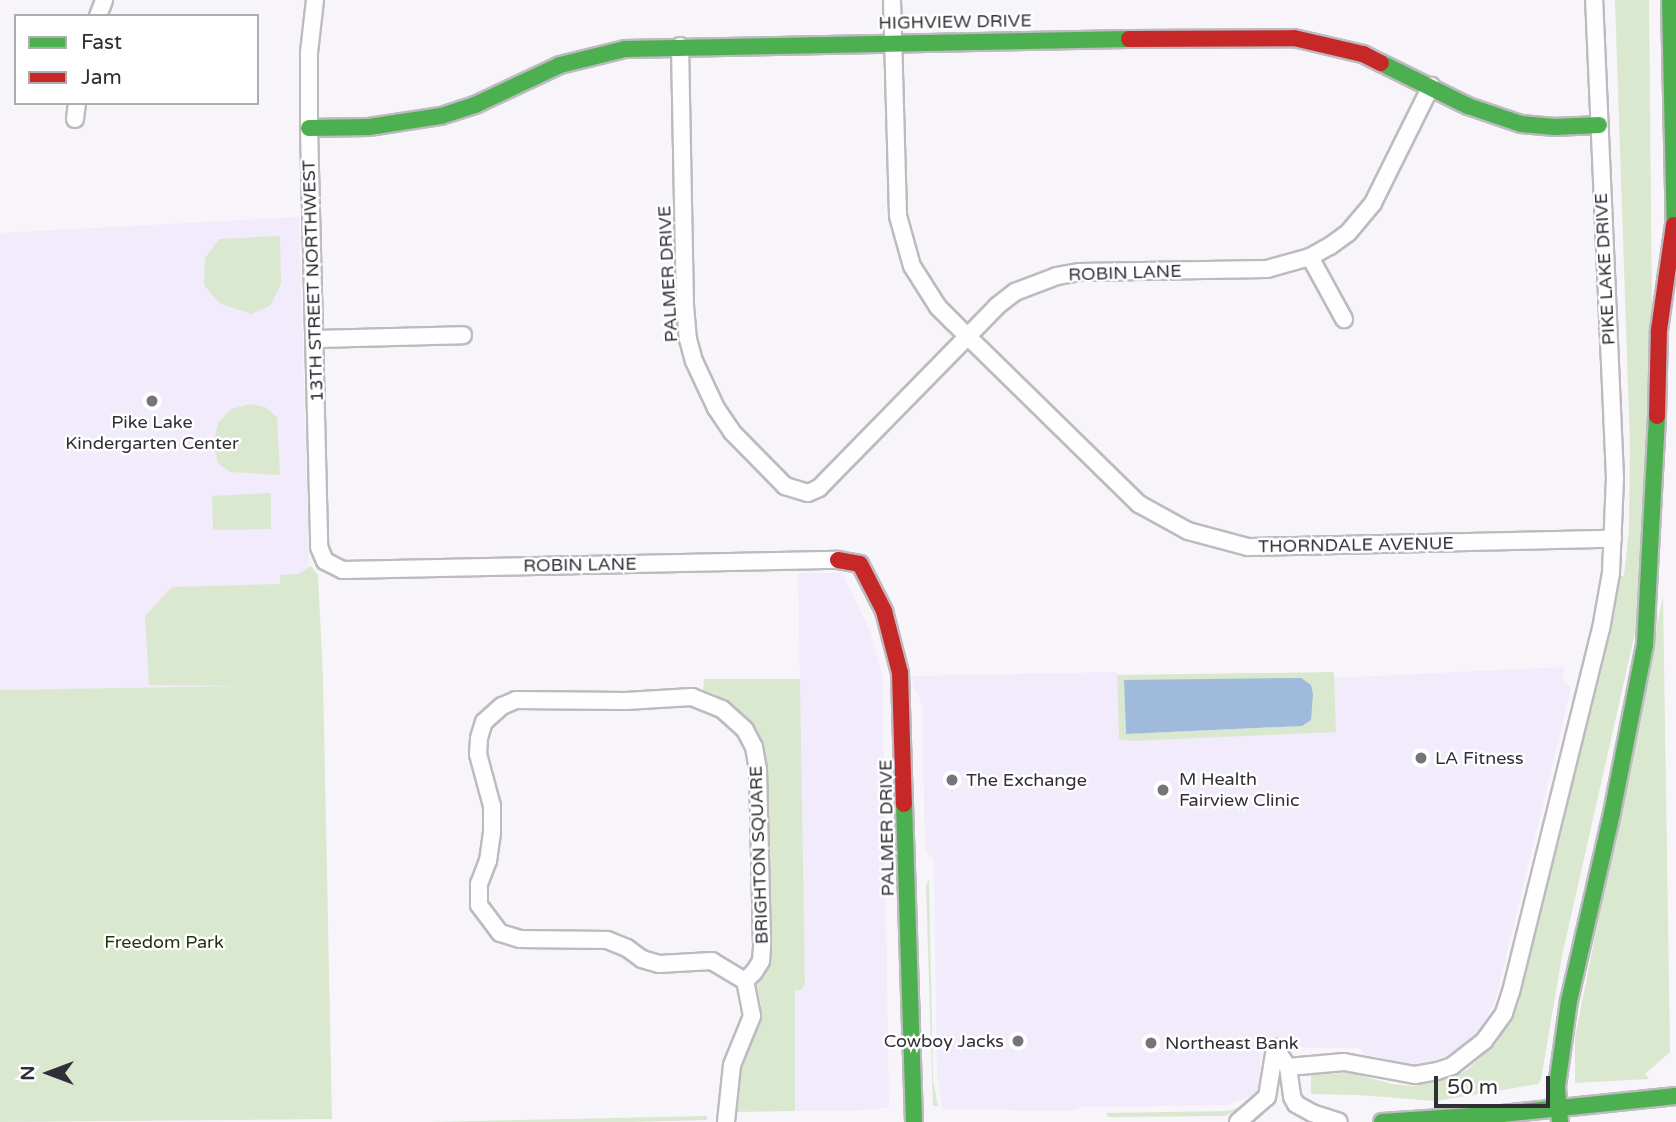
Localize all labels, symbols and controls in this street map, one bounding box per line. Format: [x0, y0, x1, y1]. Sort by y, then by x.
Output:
street label: HIGHVIEW DRIVE [878, 10, 1032, 34]
legend [14, 14, 259, 105]
text: Fast [81, 30, 122, 55]
text: Jam [81, 65, 122, 90]
street label: 13TH STREET NORTHWEST [298, 160, 328, 402]
street label: PIKE LAKE DRIVE [1590, 192, 1620, 346]
street label: PALMER DRIVE [654, 205, 682, 343]
street label: ROBIN LANE [1068, 260, 1182, 286]
marker: Pike Lake Kindergarten Center [144, 393, 160, 409]
place label: Pike Lake Kindergarten Center [65, 412, 239, 454]
street label: THORNDALE AVENUE [1258, 532, 1454, 558]
street label: ROBIN LANE [523, 553, 637, 577]
place label: LA Fitness [1435, 747, 1524, 769]
marker: LA Fitness [1413, 750, 1429, 766]
street label: PALMER DRIVE [875, 759, 899, 897]
street label: BRIGHTON SQUARE [745, 765, 773, 945]
place label: The Exchange [966, 769, 1087, 791]
place label: M Health Fairview Clinic [1179, 769, 1300, 812]
marker: The Exchange [944, 772, 960, 788]
marker: M Health Fairview Clinic [1153, 780, 1173, 800]
park label: Freedom Park [104, 931, 224, 953]
place label: Cowboy Jacks [884, 1030, 1004, 1052]
place label: Northeast Bank [1165, 1032, 1299, 1054]
marker: Cowboy Jacks [1010, 1033, 1026, 1049]
marker: Northeast Bank [1143, 1035, 1159, 1051]
north arrow [14, 1038, 84, 1108]
scale bar [1438, 1062, 1554, 1106]
text: N [17, 1065, 39, 1081]
text: 50 m [1447, 1075, 1498, 1100]

